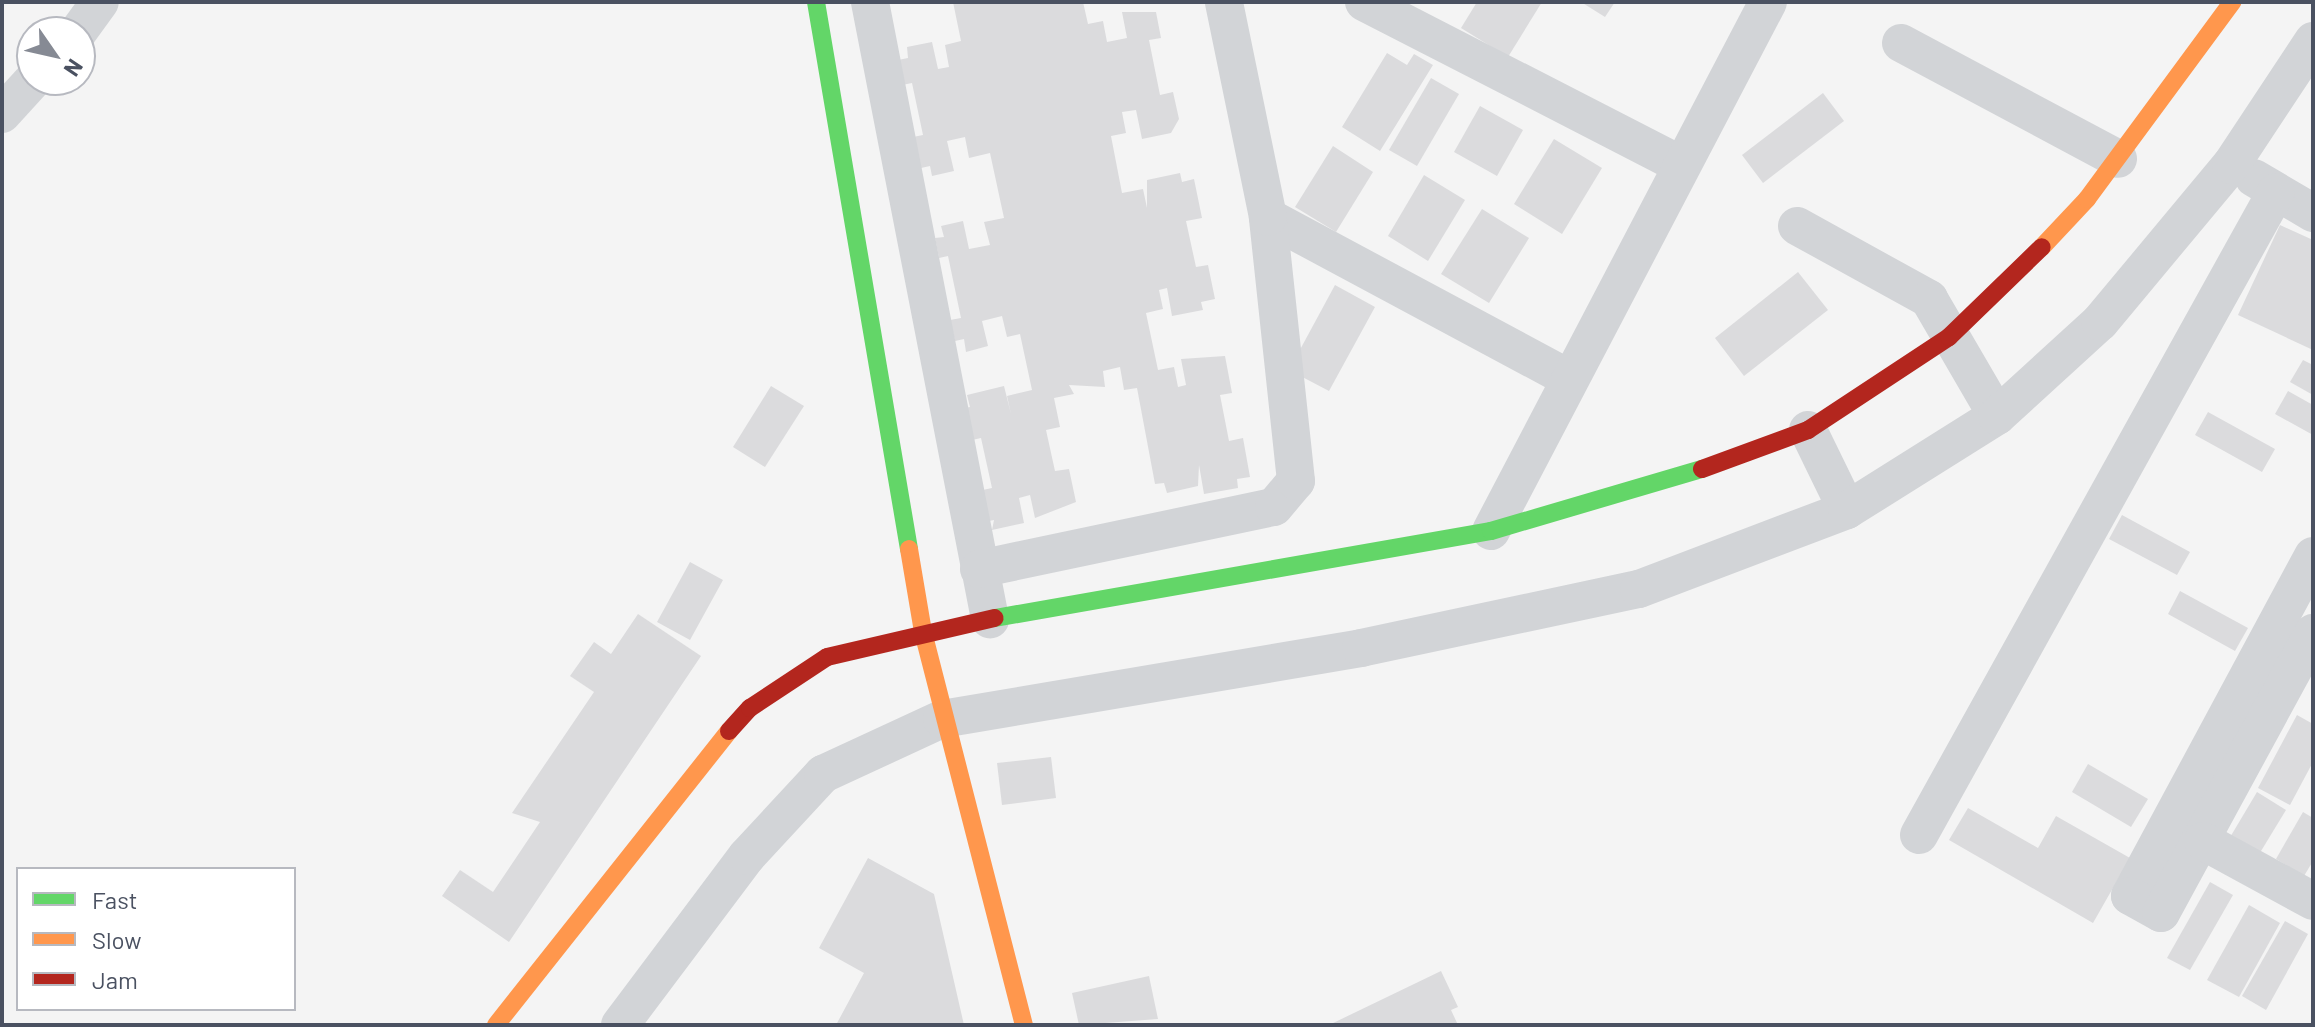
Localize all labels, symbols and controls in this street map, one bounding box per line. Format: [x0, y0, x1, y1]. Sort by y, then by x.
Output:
north arrow [16, 16, 96, 96]
text: N [59, 55, 89, 82]
legend [16, 867, 296, 1011]
text: Fast [92, 885, 137, 914]
text: Slow [92, 925, 141, 954]
text: Jam [92, 965, 138, 994]

